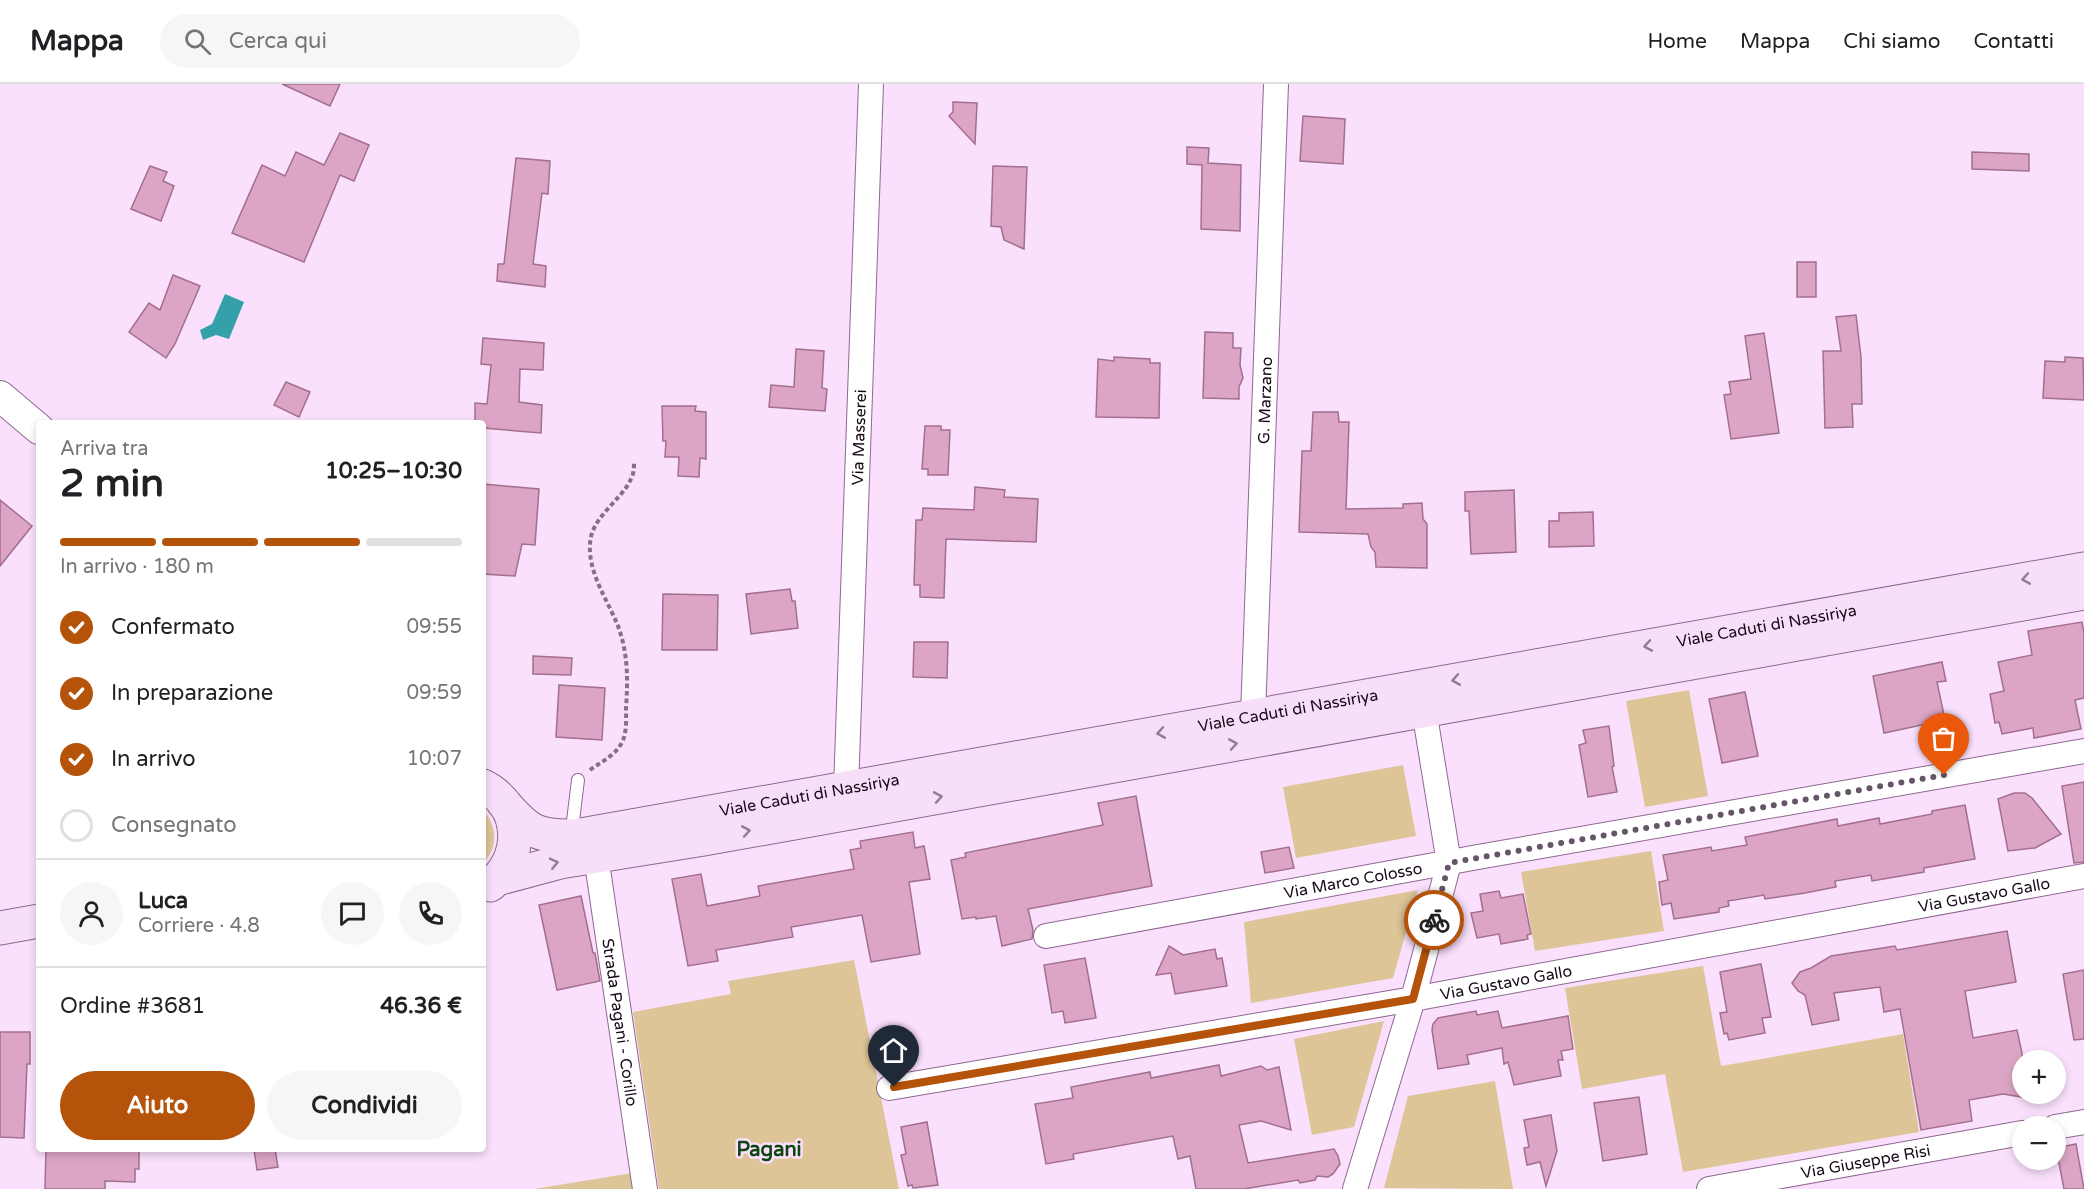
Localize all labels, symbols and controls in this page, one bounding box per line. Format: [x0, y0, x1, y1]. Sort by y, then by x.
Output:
search box [160, 14, 580, 68]
text: Mappa [30, 24, 124, 58]
icon: search [181, 25, 214, 58]
text: Cerca qui [229, 28, 327, 54]
text: Home [1647, 29, 1707, 54]
text: Mappa [1740, 29, 1810, 54]
text: Chi siamo [1843, 29, 1941, 54]
text: Contatti [1974, 29, 2054, 54]
street label: G. Marzano [1254, 356, 1277, 444]
street label: Via Masserei [848, 389, 871, 486]
text: Arriva tra [60, 437, 149, 461]
text: 10:25–10:30 [325, 458, 462, 484]
text: 2 min [60, 460, 164, 507]
text: In arrivo · 180 m [60, 555, 214, 579]
one-way arrow [2022, 572, 2032, 585]
street label: Viale Caduti di Nassiriya [1675, 600, 1858, 652]
icon: check [60, 611, 93, 644]
text: Confermato [111, 614, 235, 640]
text: 09:55 [407, 615, 462, 639]
one-way arrow [1644, 639, 1654, 652]
one-way arrow [1452, 673, 1462, 686]
icon: check [60, 677, 93, 710]
text: In preparazione [111, 680, 273, 706]
text: 09:59 [407, 681, 462, 705]
street label: Viale Caduti di Nassiriya [1196, 685, 1380, 737]
pin [1918, 713, 1969, 775]
icon: bag [1927, 722, 1960, 755]
one-way arrow [1156, 726, 1166, 739]
one-way arrow [1228, 738, 1238, 750]
icon: check [60, 743, 93, 776]
text: In arrivo [111, 746, 196, 772]
text: 10:07 [407, 747, 462, 771]
street label: Viale Caduti di Nassiriya [718, 770, 901, 821]
one-way arrow [933, 791, 942, 803]
text: Consegnato [111, 812, 237, 838]
one-way arrow [741, 825, 751, 838]
one-way arrow [548, 858, 558, 871]
street label: Via Marco Colosso [1282, 858, 1424, 903]
street label: Via Gustavo Gallo [1917, 873, 2052, 917]
button: person [60, 882, 123, 945]
button: chat [321, 882, 384, 945]
button: phone [399, 882, 462, 945]
text: Luca [138, 888, 188, 914]
courier [1404, 890, 1464, 950]
icon: bike [1418, 904, 1451, 937]
text: Corriere · 4.8 [138, 914, 260, 938]
street label: Strada Pagani - Corillo [597, 937, 642, 1108]
street label: Via Gustavo Gallo [1439, 961, 1574, 1005]
text: Ordine #3681 [60, 993, 205, 1019]
text: 46.36 € [380, 993, 462, 1019]
pin [868, 1025, 919, 1087]
icon: home [877, 1034, 910, 1067]
map controls [2012, 1050, 2066, 1170]
button: + [2012, 1050, 2066, 1104]
button: Aiuto [60, 1071, 255, 1140]
button: Condividi [267, 1071, 462, 1140]
button: − [2012, 1116, 2066, 1170]
district label: Pagani [736, 1138, 802, 1162]
street label: Via Giuseppe Risi [1799, 1141, 1932, 1183]

